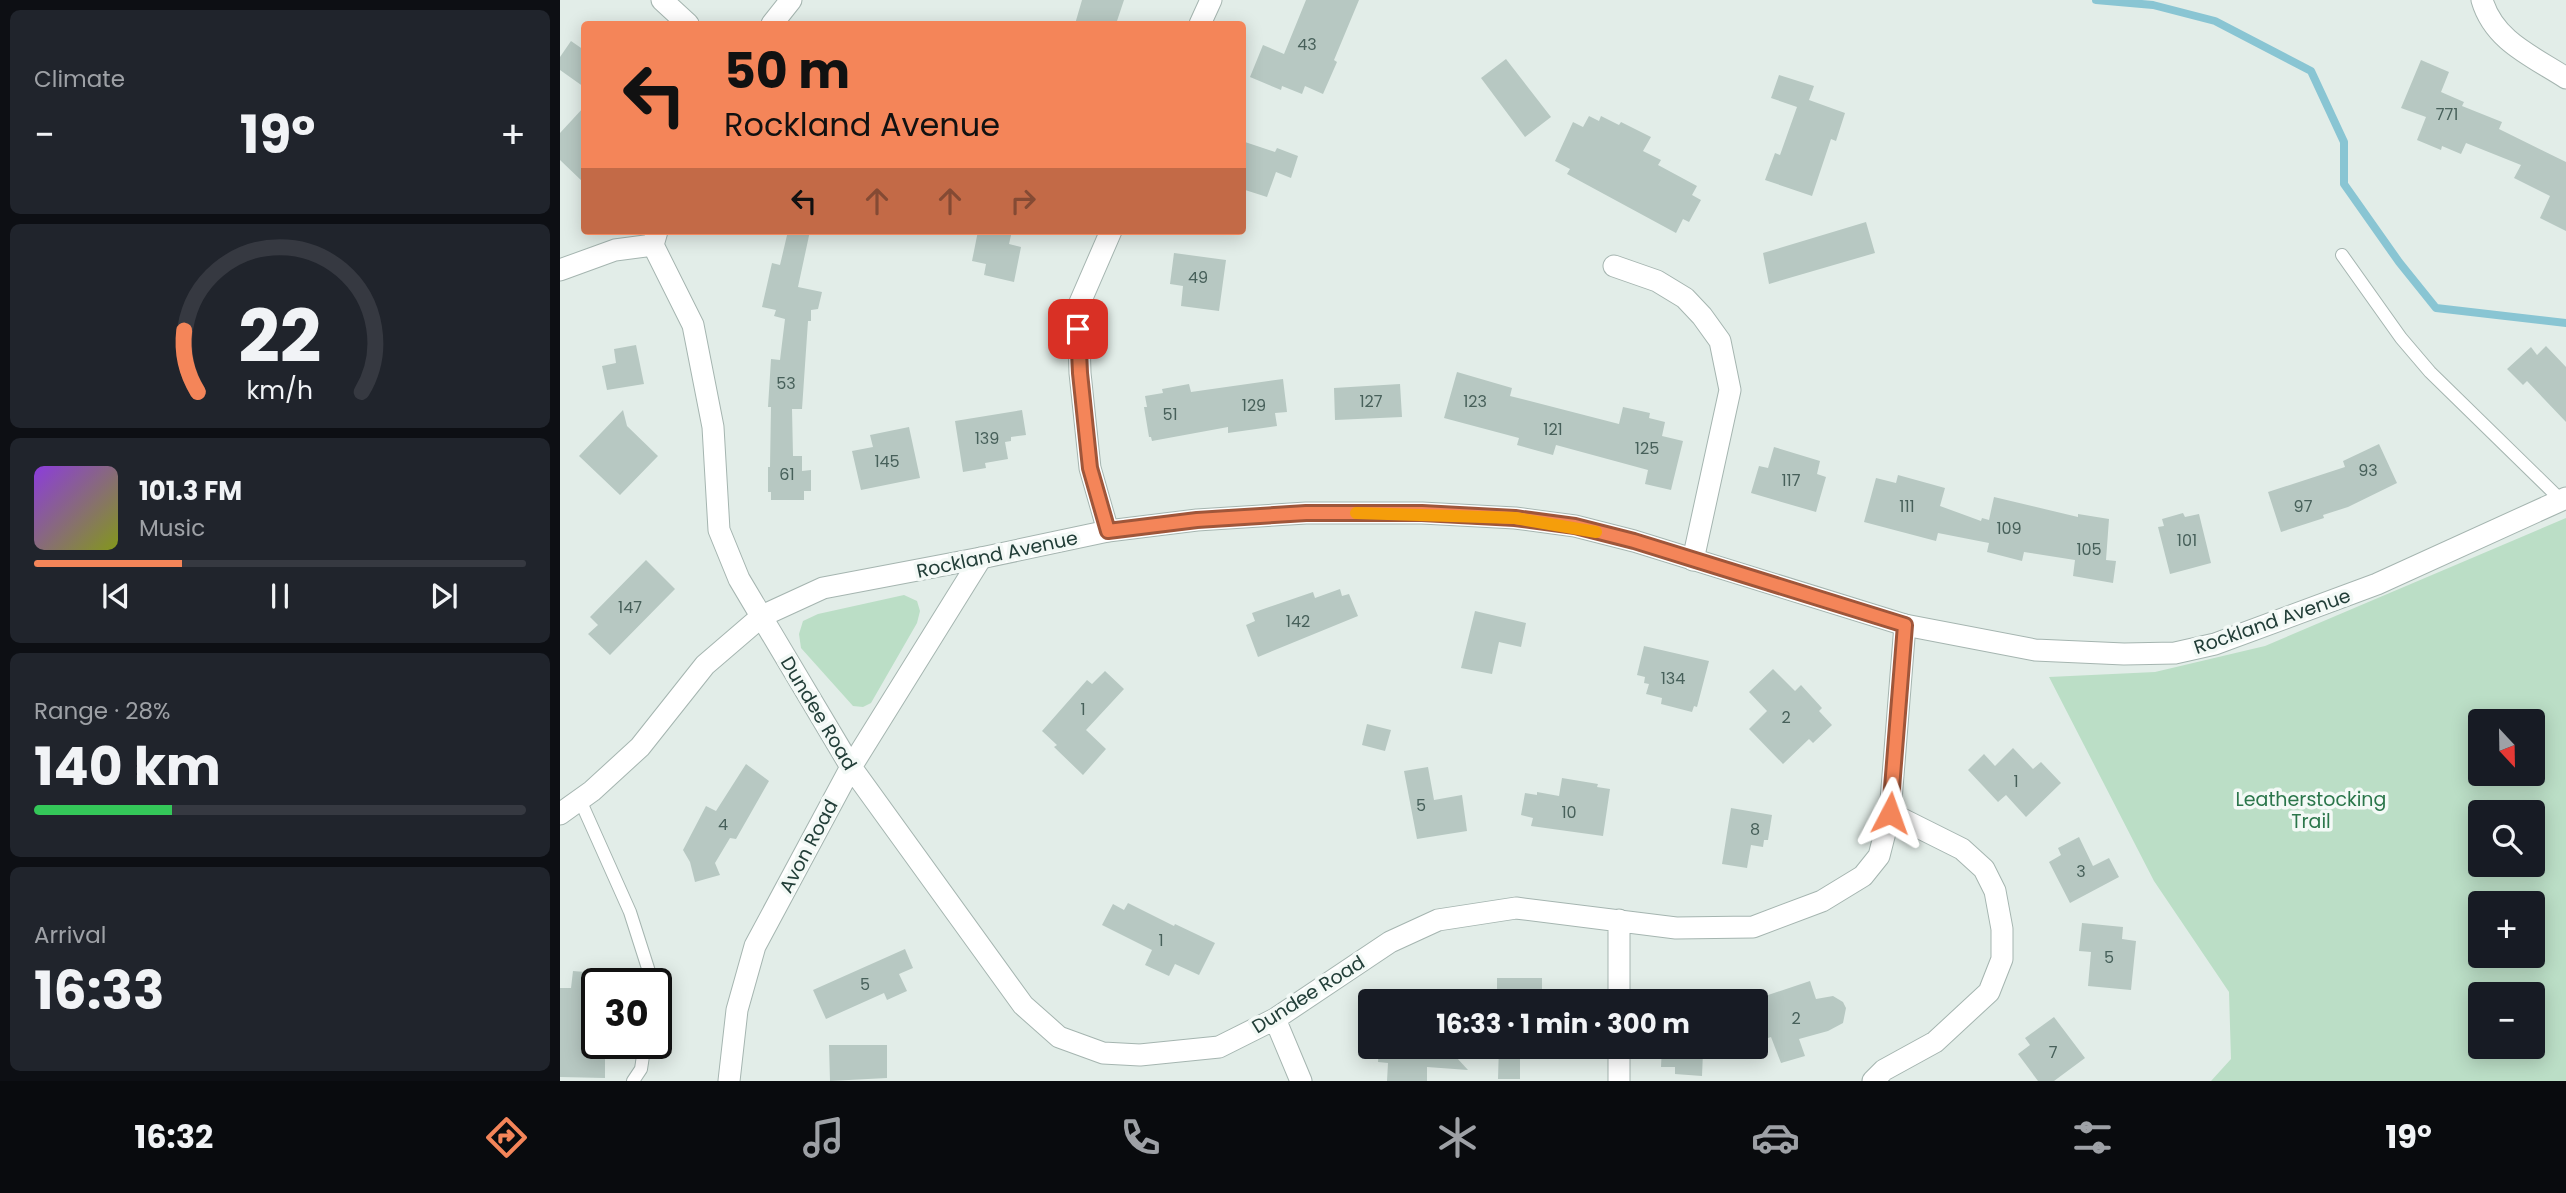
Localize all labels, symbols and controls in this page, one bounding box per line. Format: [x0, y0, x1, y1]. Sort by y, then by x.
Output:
house number: 43 [1297, 33, 1317, 56]
text: 50 m [724, 37, 850, 105]
icon: left [609, 49, 700, 140]
text: Climate [34, 63, 125, 95]
text: 19° [240, 98, 315, 171]
text: Rockland Avenue [724, 102, 1000, 147]
house number: 771 [2436, 103, 2458, 126]
text: − [34, 108, 55, 161]
text: + [500, 108, 526, 161]
icon: left [785, 182, 823, 220]
icon: ahead [858, 182, 896, 220]
icon: ahead [931, 182, 969, 220]
icon: right [1004, 182, 1042, 220]
house number: 49 [1188, 266, 1208, 289]
text: 22 [238, 287, 322, 388]
pin [1048, 299, 1108, 359]
icon: arrive [1059, 310, 1097, 348]
house number: 53 [776, 372, 796, 395]
text: km/h [247, 373, 313, 408]
house number: 127 [1359, 390, 1383, 413]
house number: 123 [1463, 390, 1487, 413]
house number: 129 [1242, 394, 1266, 417]
house number: 51 [1162, 403, 1178, 426]
house number: 121 [1543, 418, 1563, 441]
house number: 139 [975, 427, 999, 450]
house number: 125 [1635, 437, 1659, 460]
house number: 145 [874, 450, 900, 473]
house number: 93 [2358, 459, 2378, 482]
house number: 61 [779, 463, 795, 486]
house number: 117 [1782, 469, 1801, 492]
text: 101.3 FM [139, 473, 242, 509]
house number: 111 [1899, 495, 1915, 518]
house number: 97 [2294, 495, 2313, 518]
text: Music [139, 512, 205, 544]
house number: 109 [1996, 517, 2022, 540]
street label: Rockland Avenue [914, 524, 1080, 585]
house number: 101 [2177, 529, 2197, 552]
house number: 105 [2076, 538, 2102, 561]
icon: previous [97, 577, 135, 615]
icon: pause [261, 577, 299, 615]
icon: next [425, 577, 463, 615]
street label: Rockland Avenue [2190, 582, 2354, 661]
house number: 147 [618, 596, 642, 619]
house number: 142 [1286, 610, 1310, 633]
street label: Dundee Road [774, 651, 863, 775]
house number: 134 [1661, 667, 1685, 690]
text: Range · 28% [34, 695, 170, 727]
house number: 1 [1080, 698, 1086, 721]
house number: 2 [1781, 706, 1791, 729]
north arrow [2468, 709, 2544, 786]
map controls [2468, 709, 2545, 1059]
text: 140 km [34, 730, 221, 803]
house number: 1 [2013, 770, 2019, 793]
position arrow [1853, 776, 1927, 850]
park label: Leatherstocking Trail [2236, 786, 2386, 835]
house number: 5 [1416, 794, 1426, 817]
street label: Avon Road [773, 795, 844, 898]
button: search [2468, 800, 2545, 877]
house number: 10 [1561, 801, 1577, 824]
house number: 4 [718, 813, 728, 836]
house number: 8 [1750, 818, 1760, 841]
house number: 3 [2076, 860, 2086, 883]
button: + [2468, 891, 2545, 968]
text: Arrival [34, 919, 106, 951]
house number: 1 [1158, 929, 1164, 952]
house number: 5 [2104, 946, 2114, 969]
street label: Dundee Road [1247, 949, 1370, 1040]
text: 16:33 [34, 954, 164, 1027]
speed limit sign: 30 [581, 968, 672, 1059]
house number: 5 [860, 973, 870, 996]
button: − [2468, 982, 2545, 1059]
text: 16:33 · 1 min · 300 m [1436, 1006, 1690, 1042]
house number: 2 [1791, 1007, 1801, 1030]
house number: 7 [2049, 1041, 2058, 1064]
icon: directions [482, 1113, 531, 1162]
icon: music [799, 1113, 848, 1162]
icon: phone [1116, 1113, 1165, 1162]
icon: climate [1433, 1113, 1482, 1162]
icon: car [1751, 1113, 1800, 1162]
icon: filters [2068, 1113, 2117, 1162]
text: 16:32 [134, 1114, 213, 1159]
text: 19° [2385, 1114, 2432, 1159]

